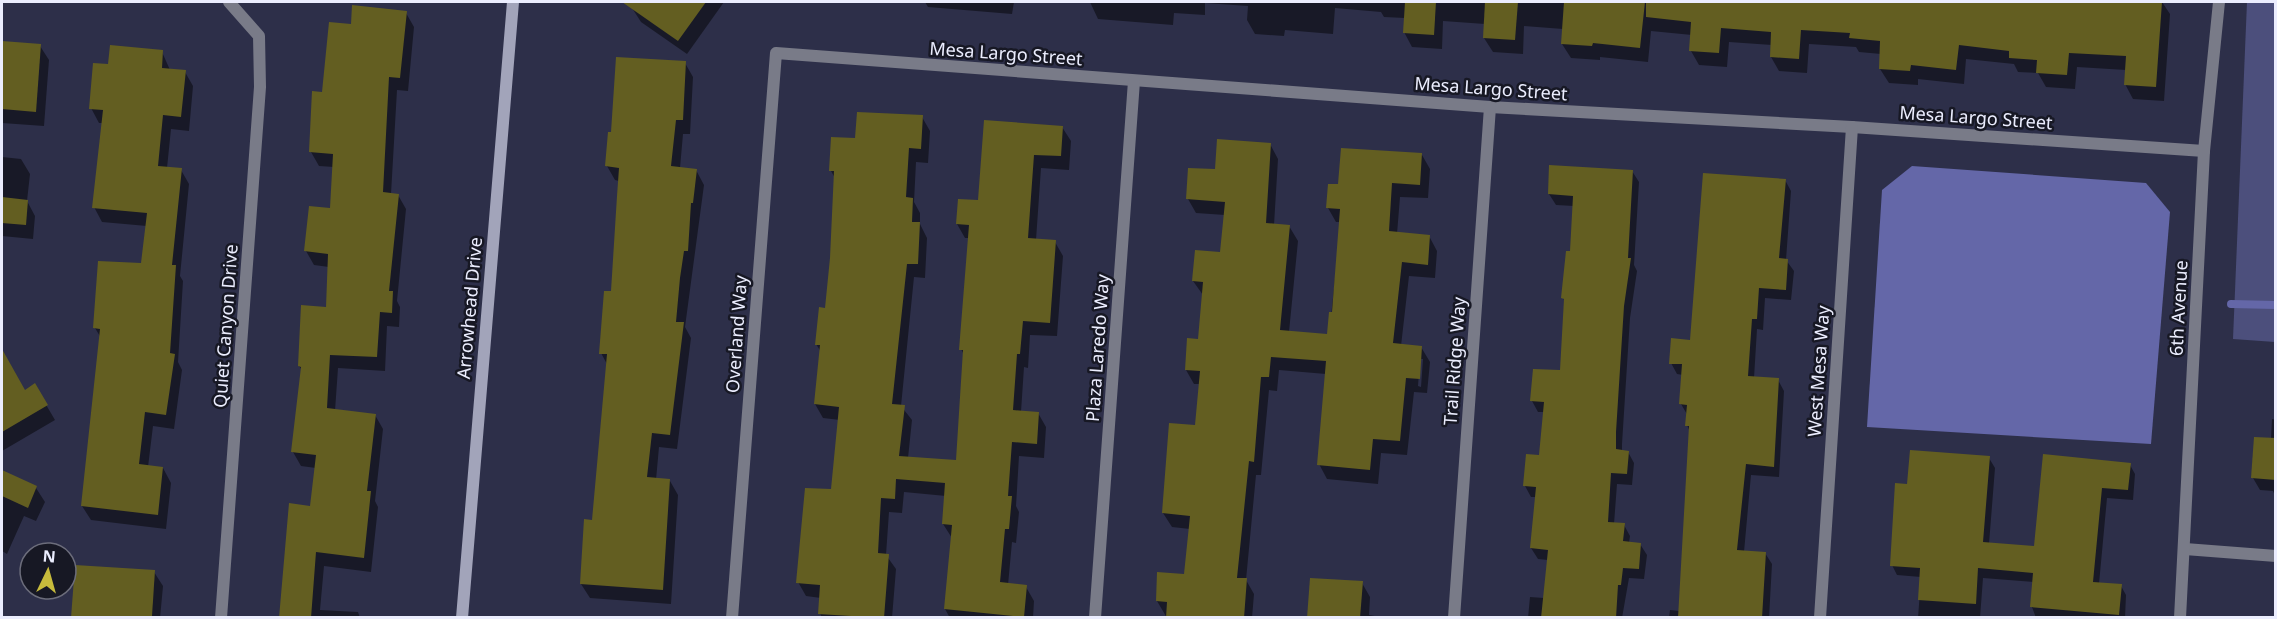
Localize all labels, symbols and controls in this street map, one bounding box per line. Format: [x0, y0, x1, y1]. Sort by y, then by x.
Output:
street label: Mesa Largo Street [929, 36, 1084, 70]
street label: Mesa Largo Street [1414, 71, 1569, 105]
street label: Mesa Largo Street [1899, 100, 2054, 134]
street label: Arrowhead Drive [451, 236, 487, 380]
street label: Quiet Canyon Drive [207, 243, 243, 409]
street label: 6th Avenue [2164, 260, 2192, 356]
street label: Overland Way [720, 273, 752, 394]
street label: Plaza Laredo Way [1080, 273, 1114, 423]
street label: Trail Ridge Way [1438, 295, 1471, 426]
street label: West Mesa Way [1801, 304, 1835, 438]
north arrow [18, 541, 78, 601]
text: N [42, 545, 57, 568]

